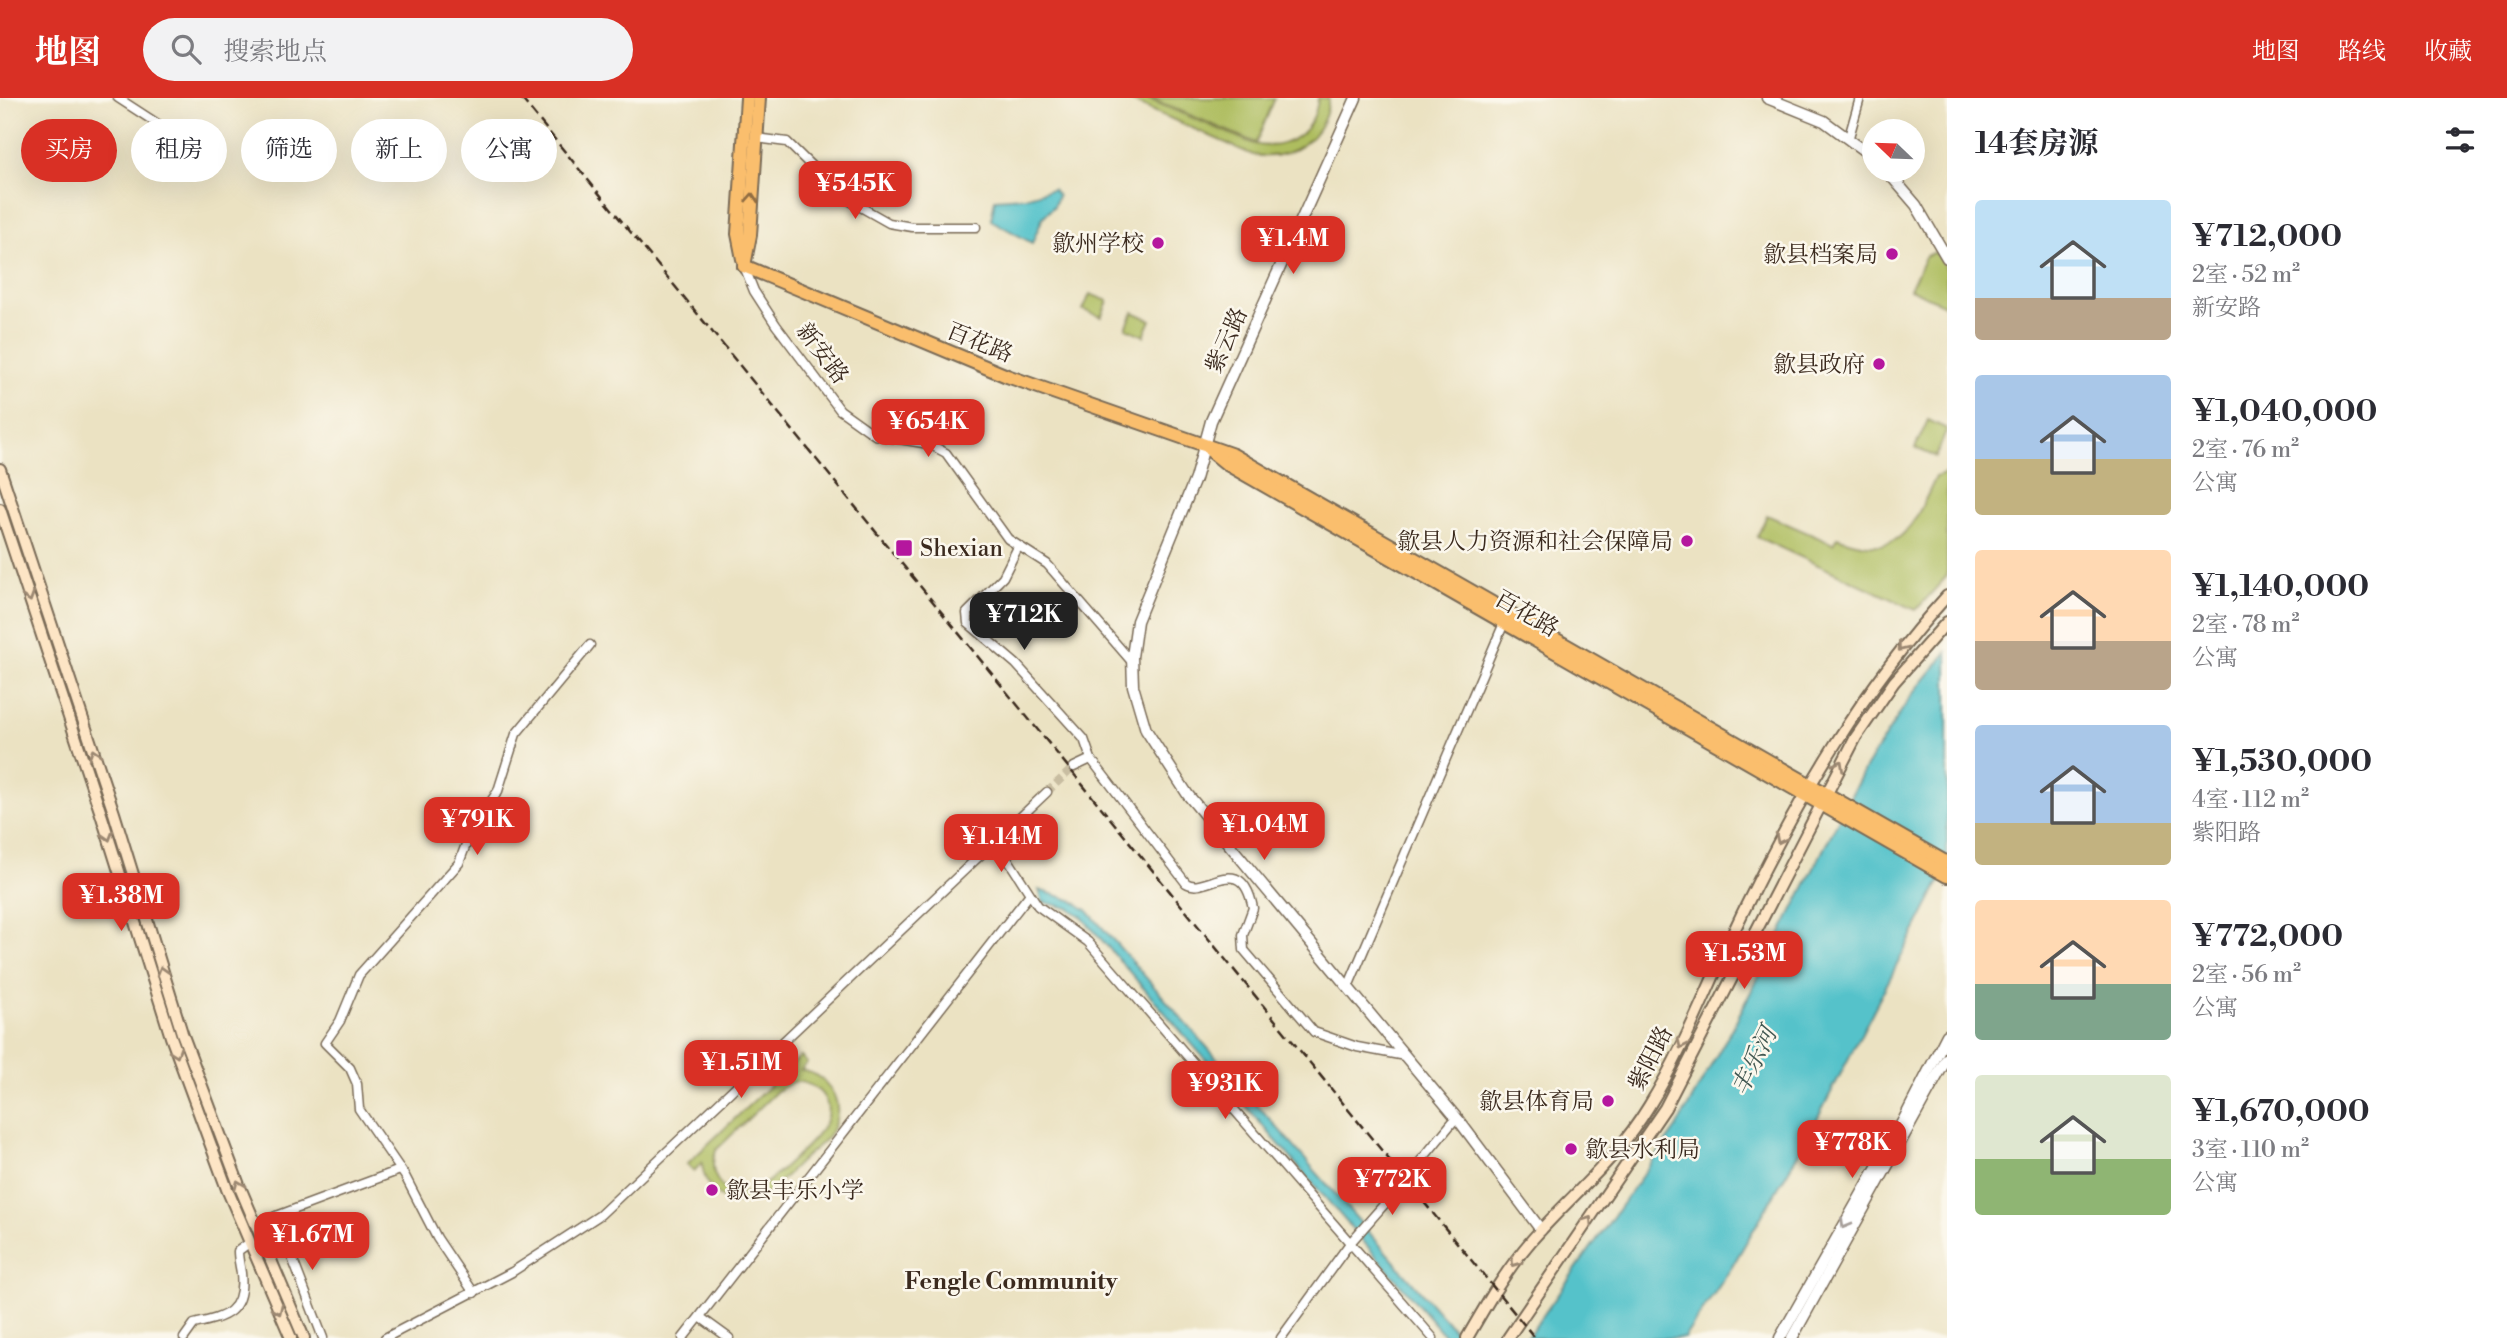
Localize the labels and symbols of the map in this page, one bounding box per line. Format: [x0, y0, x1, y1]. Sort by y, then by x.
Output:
north arrow [1862, 119, 1925, 182]
pin: ¥545K [806, 162, 904, 221]
one-way arrow [745, 192, 760, 203]
pin: ¥1.4M [1244, 216, 1342, 276]
place label: 歙州学校 [1052, 230, 1144, 258]
marker: 歙州学校 [1150, 235, 1166, 251]
place label: 歙县档案局 [1763, 241, 1878, 269]
marker: 歙县档案局 [1884, 246, 1900, 262]
street label: 紫云路 [1200, 303, 1254, 378]
street label: 百花路 [942, 317, 1017, 369]
street label: 新安路 [790, 318, 854, 390]
place label: 歙县政府 [1773, 351, 1865, 379]
marker: 歙县政府 [1871, 356, 1887, 372]
pin: ¥654K [879, 400, 977, 459]
place label: 歙县人力资源和社会保障局 [1397, 528, 1673, 556]
marker: 歙县人力资源和社会保障局 [1679, 533, 1695, 549]
place label: Shexian [920, 535, 1003, 563]
marker: Shexian [894, 538, 914, 558]
street label: 百花路 [1490, 584, 1563, 643]
one-way arrow [21, 590, 35, 602]
pin: ¥712K [975, 592, 1073, 652]
one-way arrow [1898, 639, 1910, 652]
one-way arrow [88, 748, 103, 760]
one-way arrow [1831, 760, 1844, 773]
pin: ¥791K [428, 798, 526, 857]
pin: ¥1.04M [1207, 802, 1321, 862]
pin: ¥1.14M [944, 814, 1058, 874]
one-way arrow [100, 830, 115, 842]
one-way arrow [1775, 832, 1789, 844]
pin: ¥1.38M [64, 874, 178, 933]
pin: ¥1.53M [1687, 932, 1801, 991]
one-way arrow [156, 965, 171, 977]
water label: 丰乐河 [1726, 1019, 1786, 1100]
street label: 紫阳路 [1623, 1021, 1679, 1096]
one-way arrow [1676, 1037, 1690, 1049]
pin: ¥1.51M [684, 1040, 798, 1100]
one-way arrow [168, 1046, 182, 1058]
pin: ¥931K [1176, 1062, 1274, 1121]
place label: 歙县体育局 [1479, 1088, 1594, 1116]
marker: 歙县体育局 [1600, 1093, 1616, 1109]
pin: ¥778K [1803, 1121, 1901, 1180]
place label: 歙县水利局 [1585, 1136, 1700, 1164]
marker: 歙县水利局 [1563, 1141, 1579, 1157]
pin: ¥772K [1343, 1158, 1441, 1217]
place label: 歙县丰乐小学 [726, 1177, 864, 1205]
one-way arrow [233, 1180, 247, 1192]
marker: 歙县丰乐小学 [704, 1182, 720, 1198]
pin: ¥1.67M [255, 1212, 369, 1272]
one-way arrow [1580, 1216, 1592, 1229]
one-way arrow [1840, 1217, 1853, 1229]
one-way arrow [1511, 1254, 1523, 1267]
district label: Fengle Community [904, 1267, 1119, 1297]
one-way arrow [270, 1303, 284, 1315]

